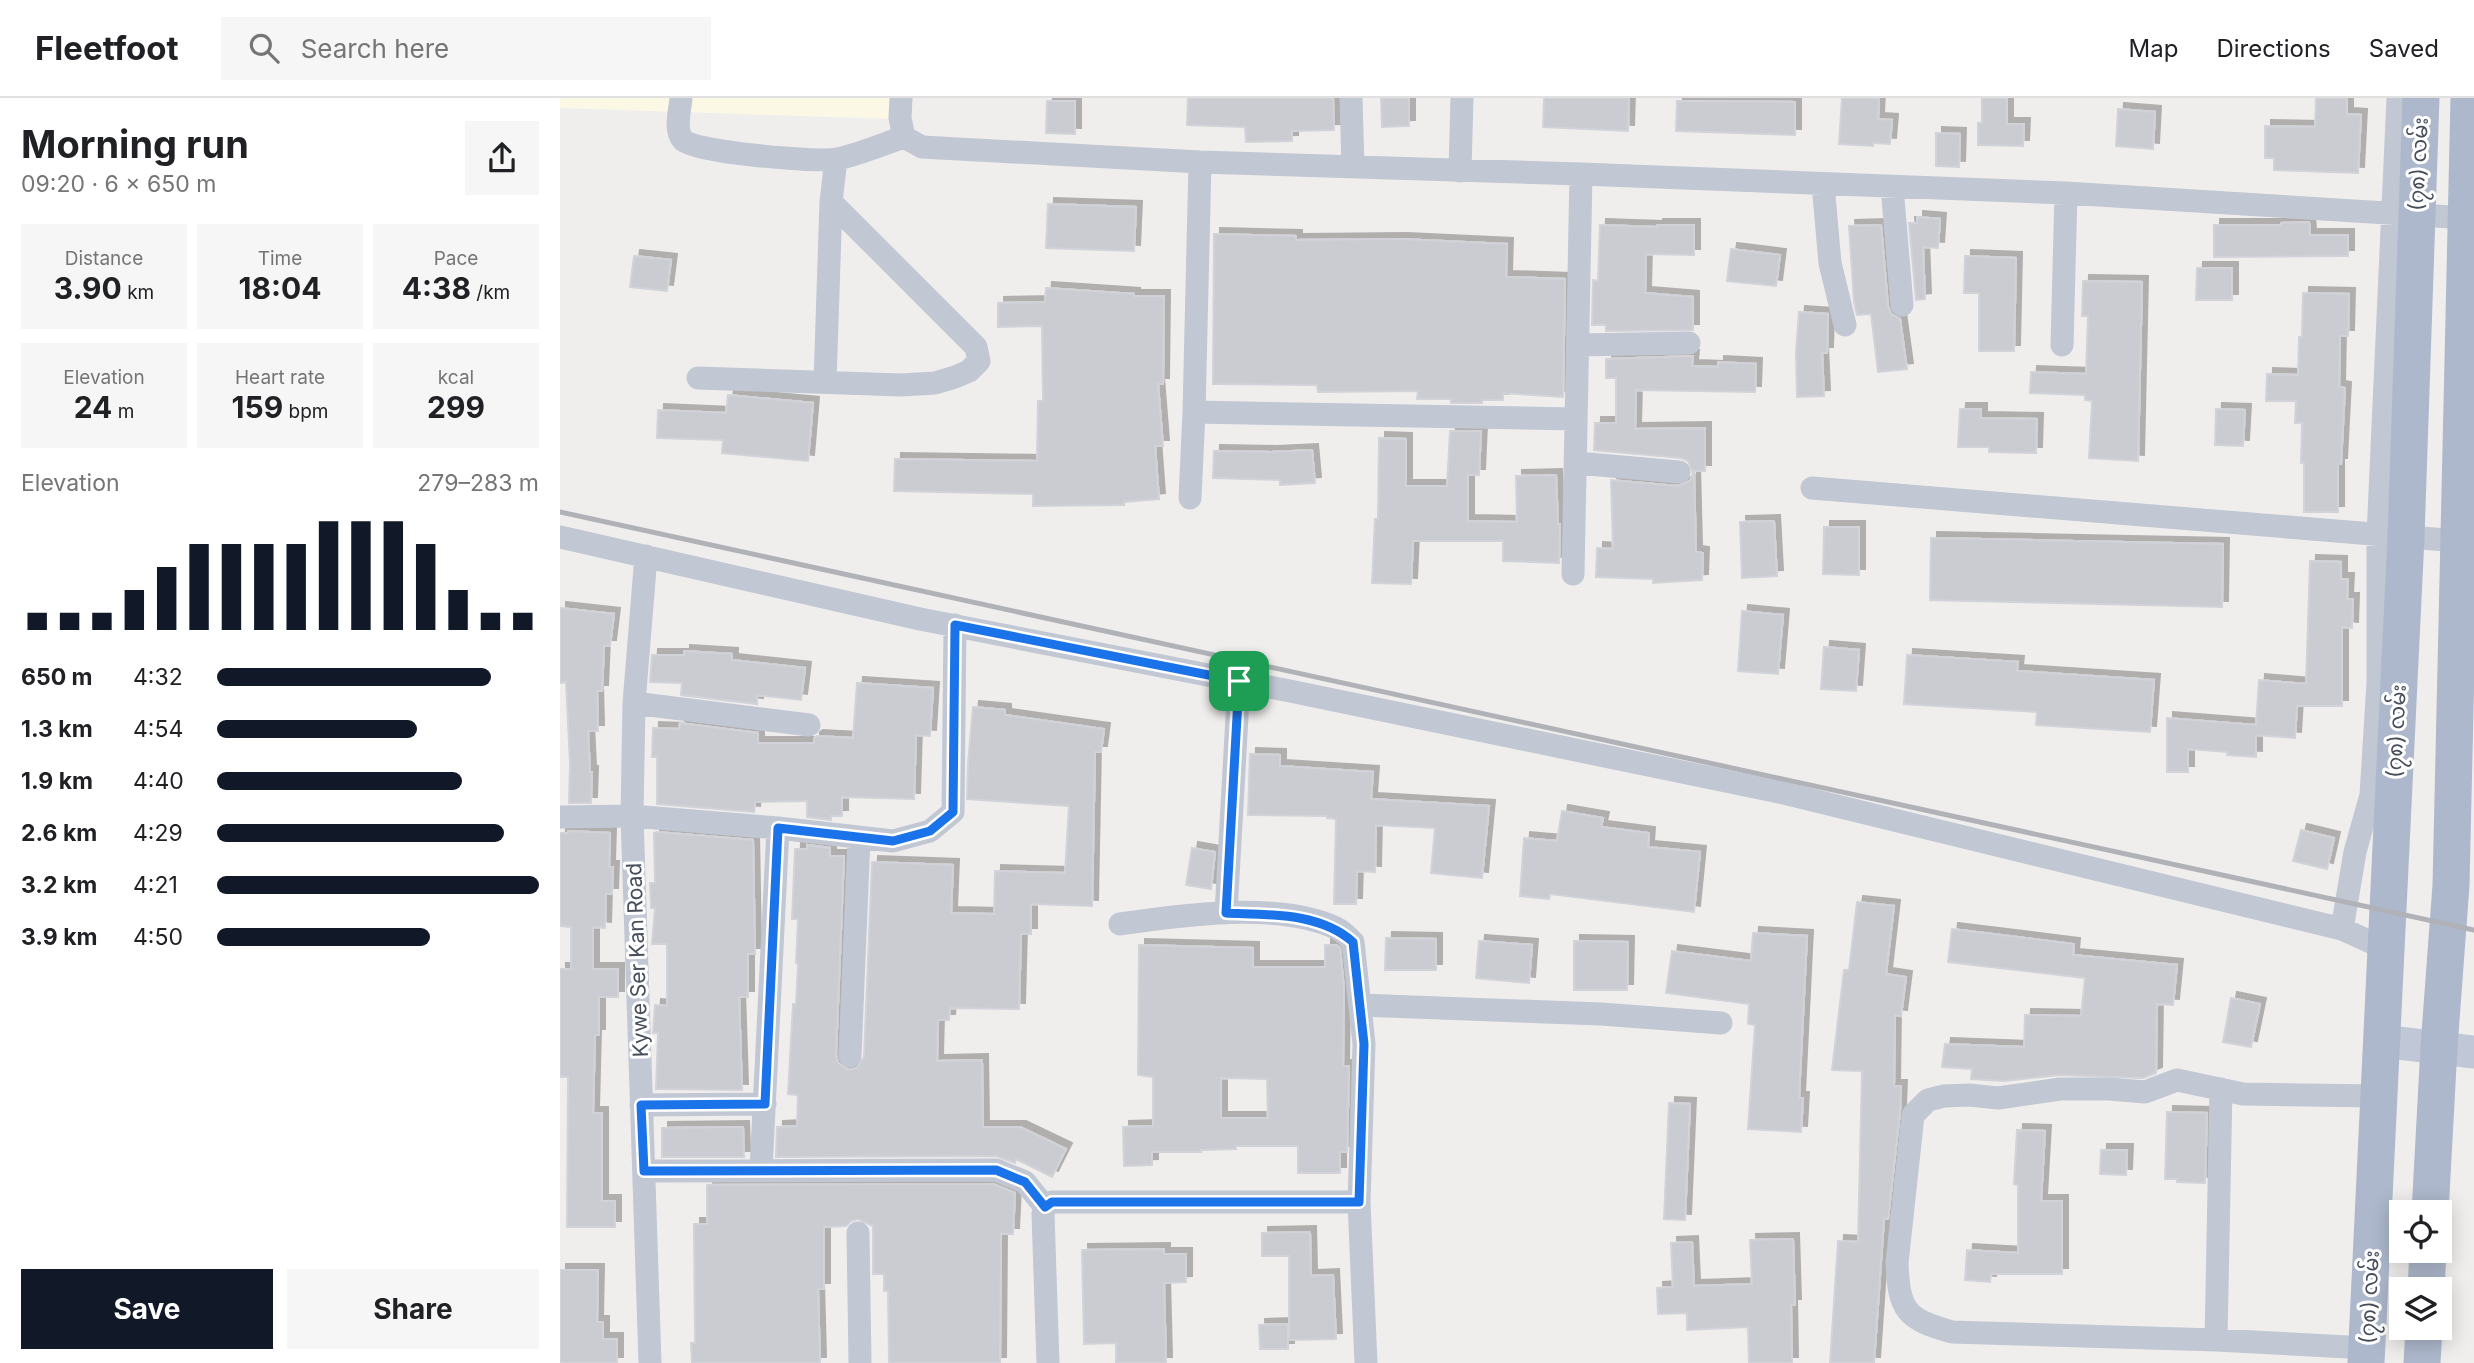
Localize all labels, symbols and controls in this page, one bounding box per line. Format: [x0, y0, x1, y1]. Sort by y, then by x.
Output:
search box [221, 17, 711, 80]
text: Fleetfoot [35, 28, 179, 68]
icon: search [245, 29, 283, 67]
text: Search here [301, 33, 449, 64]
text: Map [2129, 34, 2178, 63]
text: Directions [2216, 34, 2331, 63]
text: Saved [2369, 34, 2439, 63]
street label: (၇၈) လမ်း [2400, 116, 2438, 212]
text: Morning run [21, 121, 249, 167]
button: share [465, 121, 539, 195]
text: 09:20 · 6 × 650 m [21, 170, 216, 198]
text: Distance [65, 247, 143, 270]
text: Time [258, 247, 302, 270]
text: Pace [434, 247, 478, 270]
text: 3.90 [54, 270, 122, 306]
text: 18:04 [239, 270, 322, 306]
text: 4:38 [402, 270, 471, 306]
text: km [122, 281, 154, 304]
text: /km [471, 281, 510, 304]
text: Elevation [63, 366, 145, 389]
text: Heart rate [235, 366, 325, 389]
text: kcal [438, 366, 474, 389]
text: 24 [74, 389, 112, 425]
text: 159 [232, 389, 283, 425]
text: 299 [427, 389, 485, 425]
text: m [112, 400, 134, 423]
text: bpm [283, 400, 328, 423]
text: Elevation [21, 469, 120, 497]
text: 279–283 m [417, 469, 539, 497]
pin [1209, 651, 1269, 711]
icon: arrive [1220, 662, 1258, 700]
text: 650 m [21, 663, 93, 691]
text: 4:32 [133, 663, 183, 691]
street label: (၇၈) လမ်း [2378, 683, 2416, 779]
text: 1.3 km [21, 715, 93, 743]
text: 4:54 [133, 715, 183, 743]
text: 1.9 km [21, 767, 93, 795]
text: 4:40 [133, 767, 184, 795]
text: 2.6 km [21, 819, 97, 847]
text: 4:29 [133, 819, 183, 847]
street label: Kywe Ser Kan Road [621, 862, 653, 1058]
text: 3.2 km [21, 871, 97, 899]
text: 4:21 [133, 871, 178, 899]
text: 3.9 km [21, 923, 97, 951]
text: 4:50 [133, 923, 183, 951]
map controls [2389, 1200, 2452, 1340]
button: locate [2389, 1200, 2452, 1263]
street label: (၇၈) လမ်း [2351, 1249, 2389, 1345]
button: Save [21, 1269, 273, 1349]
button: Share [287, 1269, 539, 1349]
button: layers [2389, 1277, 2452, 1340]

